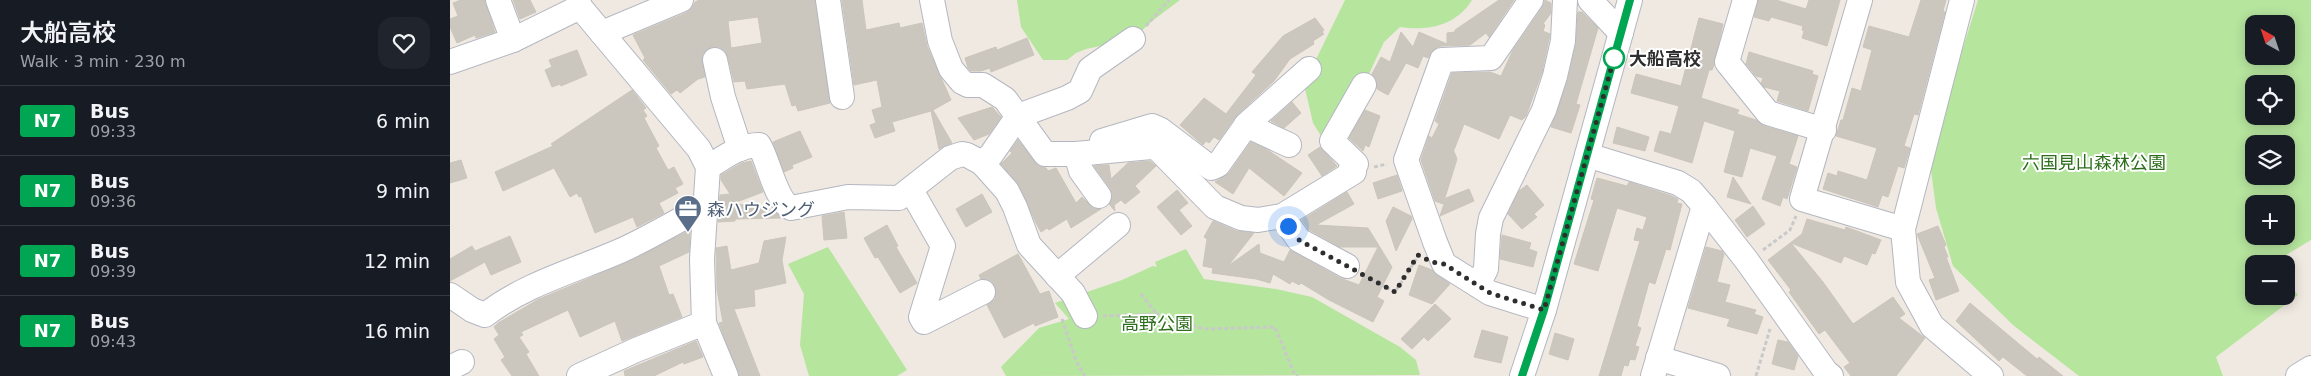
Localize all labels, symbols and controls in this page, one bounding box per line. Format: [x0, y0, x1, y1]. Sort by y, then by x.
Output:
north arrow [2245, 15, 2295, 65]
map controls [2245, 15, 2295, 305]
button: heart [378, 17, 430, 69]
text: 大船高校 [20, 19, 116, 47]
marker: 大船高校 [1603, 47, 1625, 69]
place label: 大船高校 [1629, 48, 1701, 69]
text: Walk · 3 min · 230 m [20, 52, 185, 71]
button: locate [2245, 75, 2295, 125]
text: Bus [90, 100, 129, 122]
text: N7 [34, 110, 61, 131]
text: 6 min [376, 110, 430, 132]
text: 09:33 [90, 122, 136, 141]
button: layers [2245, 135, 2295, 185]
park label: 六国見山森林公園 [2022, 152, 2166, 173]
text: Bus [90, 170, 129, 192]
text: N7 [34, 180, 61, 201]
text: 9 min [376, 180, 430, 202]
text: 09:36 [90, 192, 136, 211]
office icon: 森ハウジング [673, 194, 703, 233]
button: + [2245, 195, 2295, 245]
place label: 森ハウジング [707, 199, 815, 220]
your location [1276, 214, 1301, 239]
text: Bus [90, 240, 129, 262]
text: N7 [34, 250, 61, 271]
text: 12 min [364, 250, 430, 272]
button: − [2245, 255, 2295, 305]
text: 09:39 [90, 262, 136, 281]
text: Bus [90, 310, 129, 332]
park label: 高野公園 [1121, 313, 1193, 334]
text: N7 [34, 320, 61, 341]
text: 16 min [364, 320, 430, 342]
text: 09:43 [90, 332, 136, 351]

